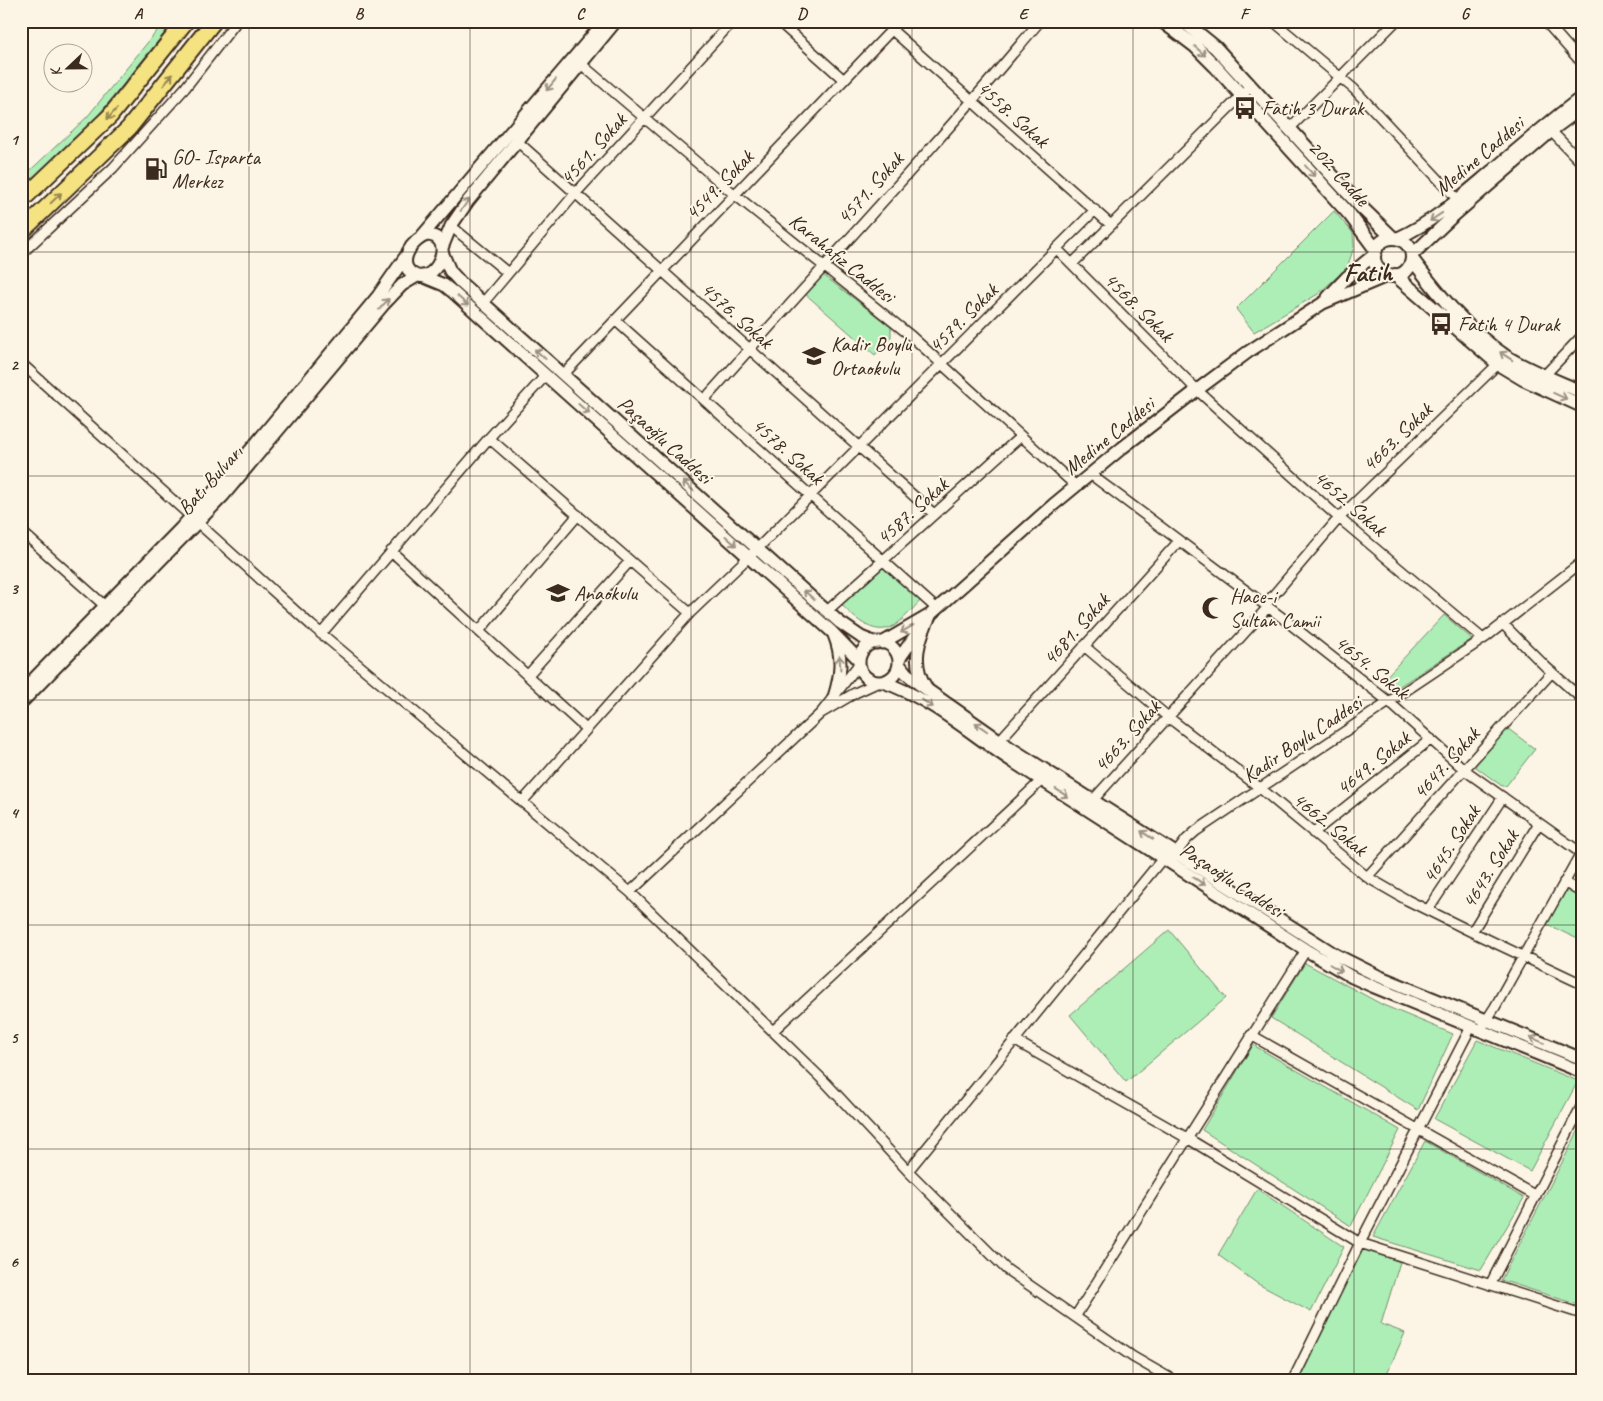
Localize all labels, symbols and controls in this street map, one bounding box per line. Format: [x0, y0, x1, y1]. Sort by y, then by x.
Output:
text: A [134, 4, 144, 24]
text: B [355, 4, 365, 24]
text: C [576, 4, 586, 24]
text: D [797, 4, 808, 24]
text: E [1019, 4, 1030, 24]
text: F [1240, 4, 1251, 24]
text: G [1461, 4, 1471, 24]
north arrow [42, 42, 92, 92]
one-way arrow [1194, 46, 1207, 57]
text: K [46, 64, 66, 79]
one-way arrow [163, 73, 173, 87]
street label: 4558. Sokak [972, 75, 1055, 154]
one-way arrow [545, 79, 557, 92]
bus stop icon: Fatih 3 Durak [1232, 95, 1258, 121]
place label: Fatih 3 Durak [1262, 95, 1365, 121]
one-way arrow [106, 107, 117, 120]
street label: 4561. Sokak [554, 107, 633, 190]
street label: Medine Caddesi [1429, 109, 1531, 201]
text: 1 [10, 130, 19, 150]
street label: 202. Cadde [1303, 135, 1376, 212]
street label: 4549. Sokak [679, 143, 760, 226]
place label: GO- Isparta Merkez [172, 144, 262, 194]
street label: 4571. Sokak [831, 146, 910, 229]
fuel station icon: GO- Isparta Merkez [143, 156, 169, 182]
one-way arrow [1305, 164, 1316, 177]
one-way arrow [50, 192, 63, 204]
one-way arrow [460, 198, 470, 212]
street label: Karahafız Caddesi [784, 208, 902, 310]
one-way arrow [1429, 212, 1443, 222]
district label: Fatih [1344, 256, 1393, 289]
street label: 4568. Sokak [1099, 267, 1180, 348]
street label: 4576. Sokak [696, 276, 779, 355]
street label: 4579. Sokak [923, 277, 1004, 358]
one-way arrow [457, 295, 470, 307]
one-way arrow [378, 298, 389, 311]
bus stop icon: Fatih 4 Durak [1428, 311, 1454, 337]
place label: Fatih 4 Durak [1458, 311, 1561, 337]
place label: Kadir Boylu Ortaokulu [831, 331, 912, 381]
school or university icon: Kadir Boylu Ortaokulu [801, 343, 827, 369]
one-way arrow [534, 349, 547, 360]
one-way arrow [1500, 351, 1514, 361]
text: 2 [10, 355, 19, 375]
street label: Medine Caddesi [1058, 390, 1162, 480]
street label: Paşaoğlu Caddesi [612, 391, 720, 491]
one-way arrow [1552, 391, 1567, 401]
street label: 4663. Sokak [1356, 396, 1439, 477]
one-way arrow [578, 403, 591, 415]
street label: 4578. Sokak [747, 412, 830, 491]
street label: Batı Bulvarı [172, 439, 249, 520]
street label: 4652. Sokak [1308, 464, 1393, 543]
street label: 4587. Sokak [871, 471, 954, 550]
one-way arrow [681, 480, 694, 492]
one-way arrow [725, 535, 738, 547]
text: 3 [10, 579, 19, 599]
school or university icon: Anaokulu [545, 580, 571, 606]
place label: Anaokulu [574, 580, 638, 606]
place label: Hace-i Sultan Camii [1230, 583, 1322, 633]
street label: 4681. Sokak [1037, 587, 1116, 670]
one-way arrow [802, 589, 815, 600]
mosque icon: Hace-i Sultan Camii [1200, 595, 1226, 621]
one-way arrow [901, 625, 915, 635]
street label: 4654. Sokak [1330, 629, 1415, 706]
one-way arrow [836, 656, 845, 672]
street label: Kadir Boylu Caddesi [1237, 688, 1369, 788]
street label: 4663. Sokak [1088, 694, 1167, 777]
one-way arrow [920, 698, 934, 708]
street label: 4647. Sokak [1407, 721, 1486, 804]
one-way arrow [974, 722, 988, 732]
street label: 4649. Sokak [1331, 724, 1416, 801]
street label: 4662. Sokak [1288, 786, 1373, 863]
one-way arrow [1055, 788, 1069, 798]
street label: 4645. Sokak [1416, 799, 1487, 888]
text: 4 [10, 803, 19, 823]
street label: 4643. Sokak [1456, 824, 1525, 913]
one-way arrow [1140, 829, 1154, 839]
street label: Paşaoğlu Caddesi [1175, 837, 1291, 925]
one-way arrow [1191, 876, 1205, 886]
one-way arrow [1328, 963, 1343, 973]
text: 5 [11, 1028, 20, 1048]
one-way arrow [1530, 1035, 1545, 1045]
text: 6 [10, 1252, 19, 1272]

